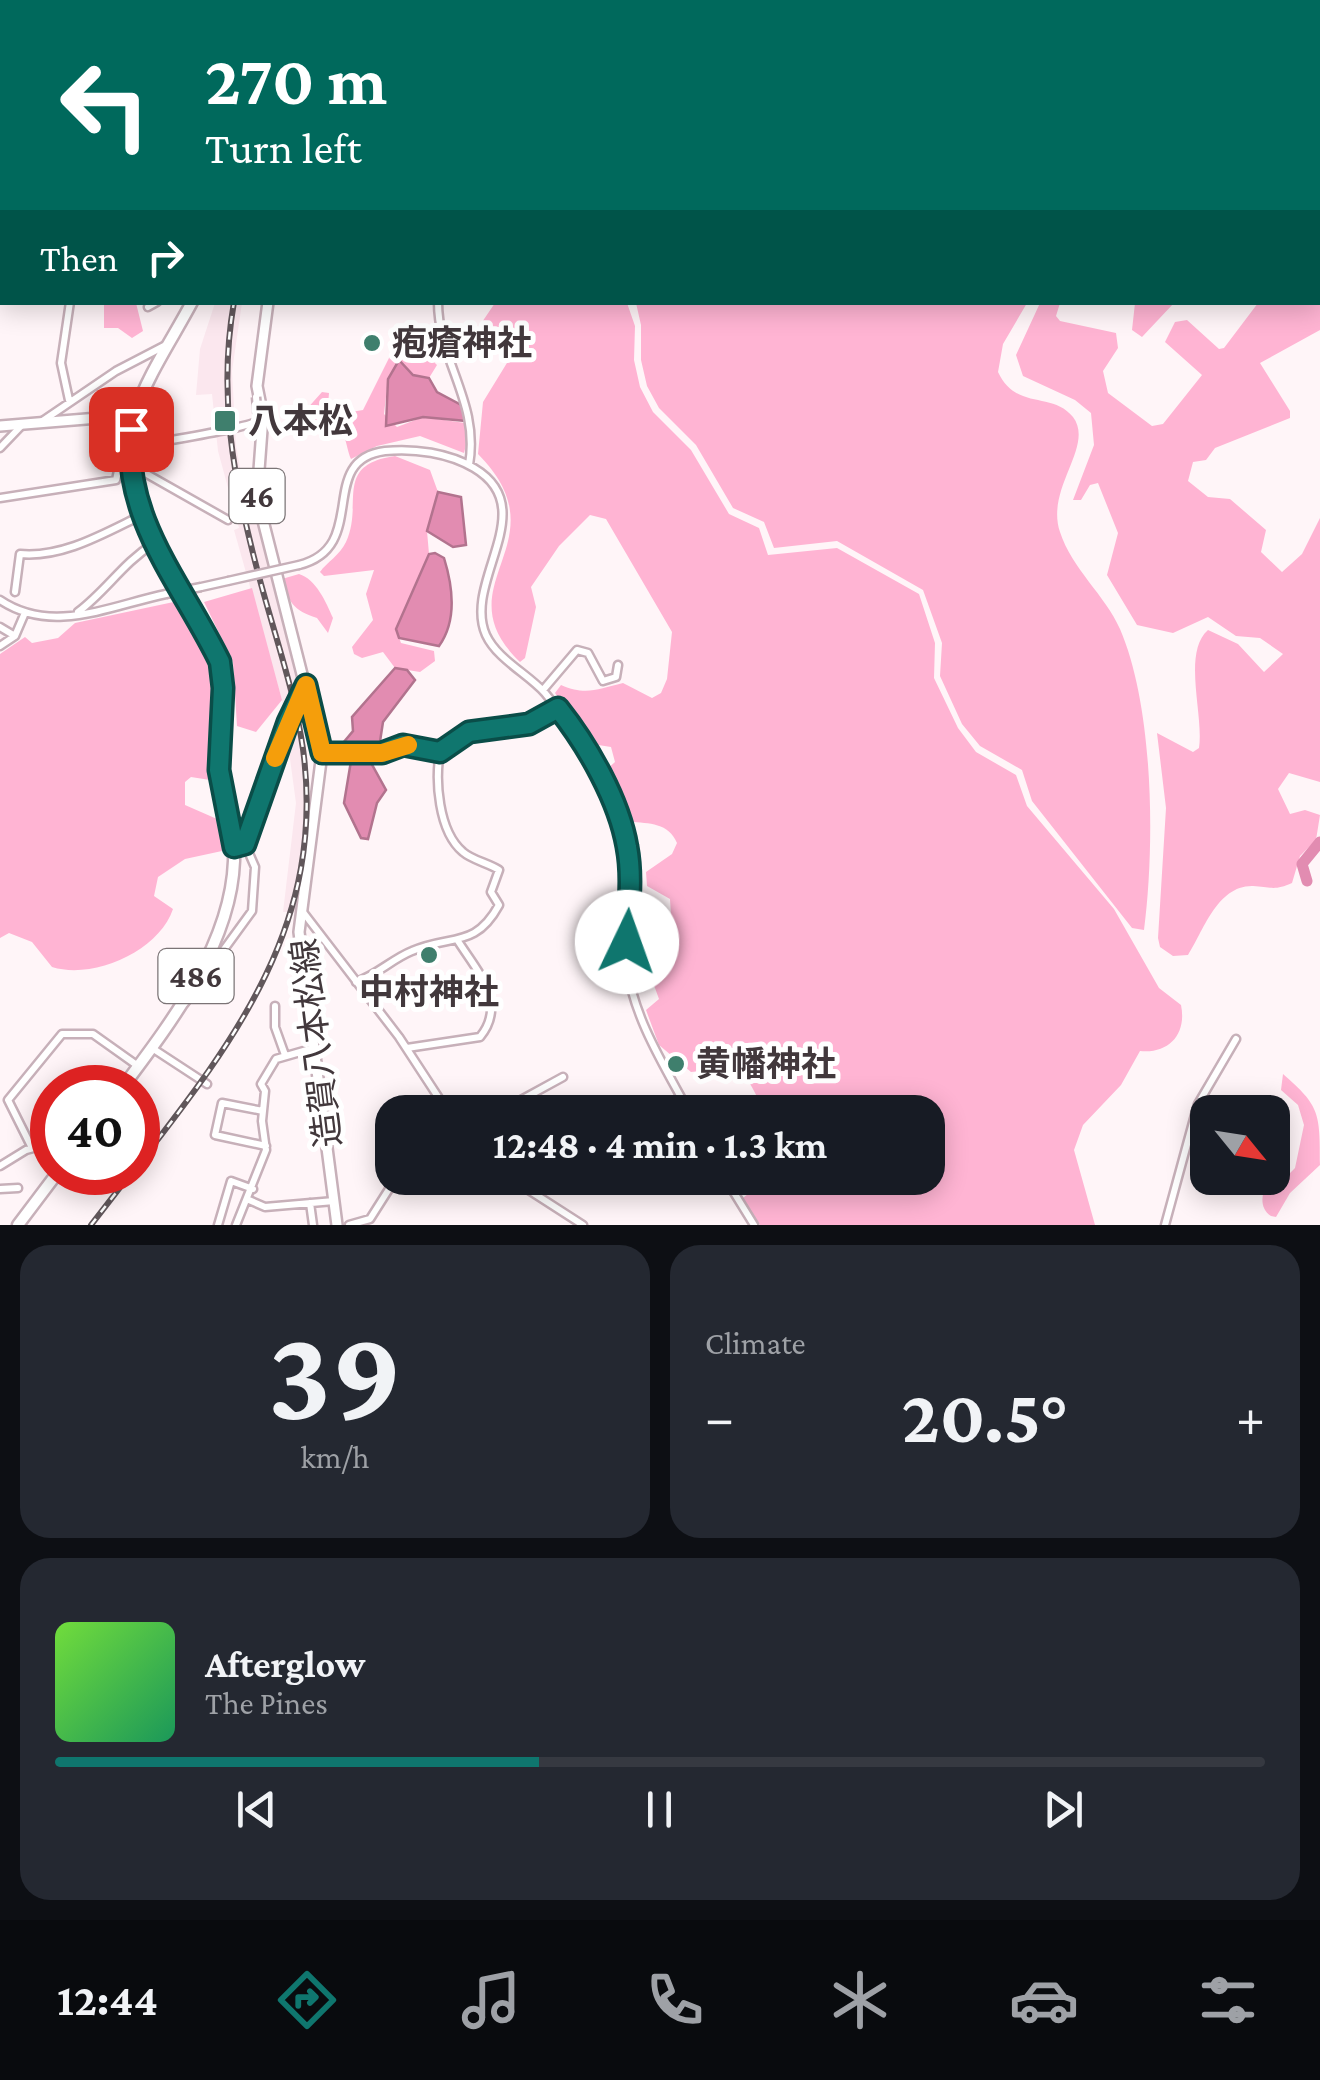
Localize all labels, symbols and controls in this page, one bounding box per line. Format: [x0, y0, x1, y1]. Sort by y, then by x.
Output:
icon: left [40, 40, 170, 170]
text: 270 m [205, 41, 387, 119]
text: Turn left [205, 123, 362, 173]
icon: right [138, 230, 193, 285]
text: Then [40, 237, 118, 279]
place label: 疱瘡神社 [392, 324, 532, 363]
marker: 疱瘡神社 [361, 332, 383, 354]
pin [89, 387, 174, 472]
icon: arrive [104, 402, 159, 457]
place label: 八本松 [248, 402, 353, 441]
marker: 八本松 [212, 408, 238, 434]
road number: 46 [230, 469, 284, 523]
position arrow [575, 890, 679, 994]
street label: 造賀八本松線 [284, 936, 349, 1150]
marker: 中村神社 [418, 944, 440, 966]
road number: 486 [158, 949, 234, 1003]
place label: 中村神社 [359, 973, 499, 1012]
place label: 黄幡神社 [696, 1045, 836, 1084]
marker: 黄幡神社 [665, 1053, 687, 1075]
speed limit sign: 40 [30, 1065, 160, 1195]
north arrow [1190, 1095, 1290, 1195]
map controls [1190, 1095, 1290, 1195]
text: 12:48 · 4 min · 1.3 km [493, 1124, 827, 1166]
text: 39 [268, 1301, 402, 1446]
text: Climate [705, 1325, 806, 1361]
text: 20.5° [901, 1375, 1069, 1458]
text: − [705, 1387, 734, 1448]
text: + [1236, 1387, 1265, 1448]
text: km/h [301, 1439, 370, 1475]
text: Afterglow [205, 1643, 365, 1685]
text: The Pines [205, 1685, 328, 1721]
icon: previous [229, 1782, 284, 1837]
icon: pause [632, 1782, 687, 1837]
icon: next [1036, 1782, 1091, 1837]
icon: directions [272, 1965, 342, 2035]
icon: music [456, 1965, 526, 2035]
icon: phone [640, 1965, 710, 2035]
icon: climate [825, 1965, 895, 2035]
icon: car [1009, 1965, 1079, 2035]
icon: filters [1193, 1965, 1263, 2035]
text: 12:44 [57, 1975, 158, 2025]

